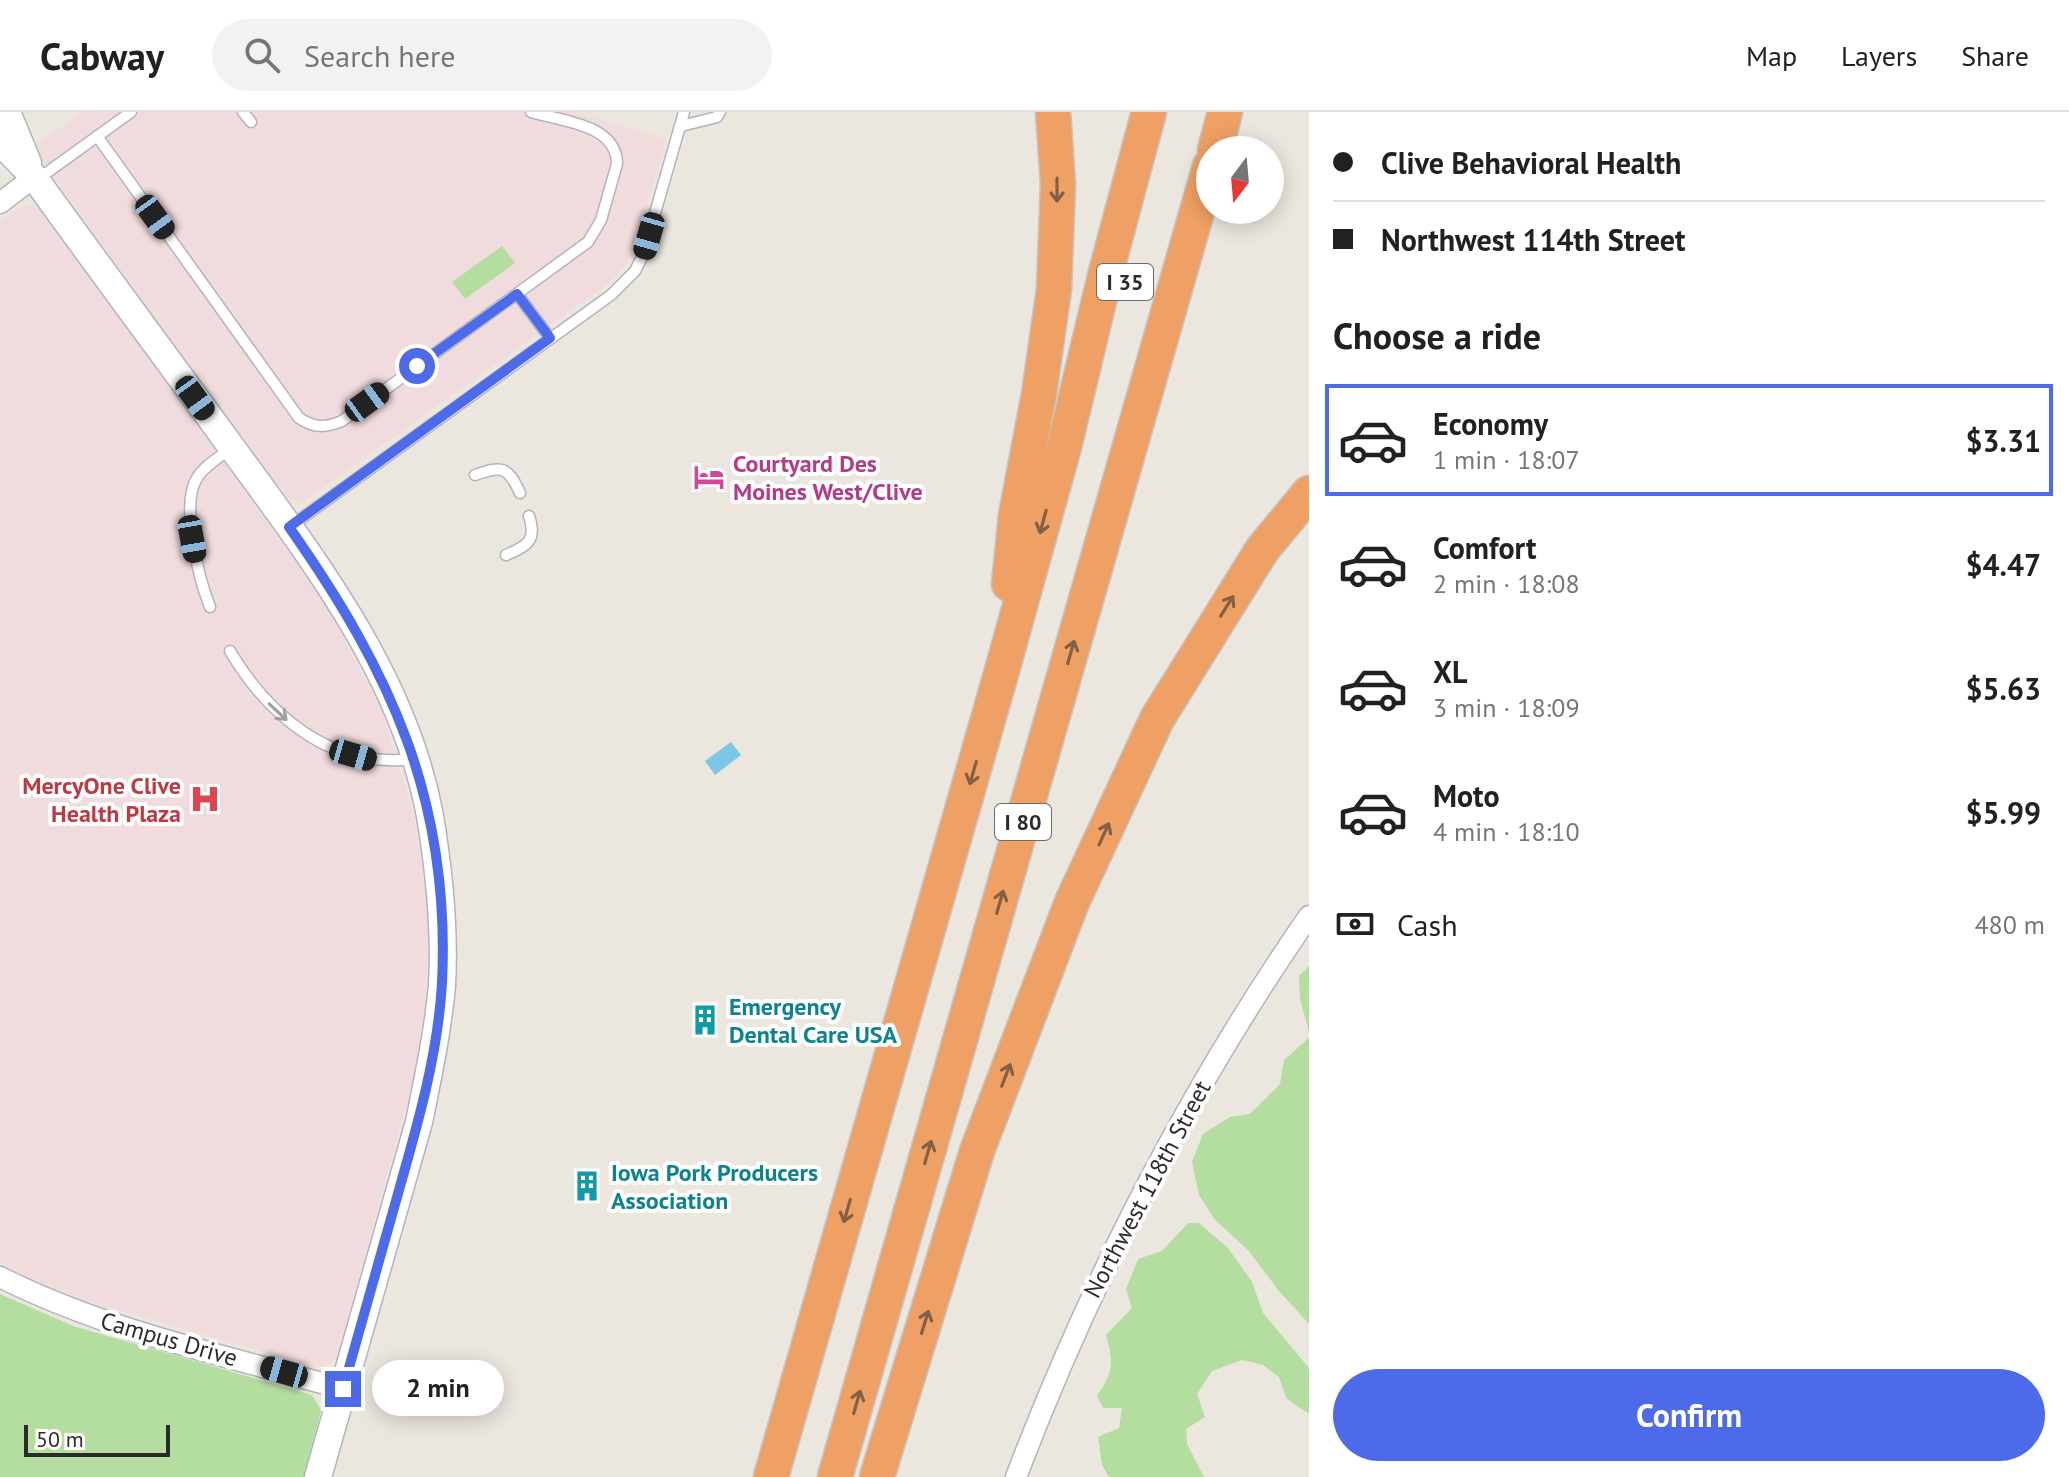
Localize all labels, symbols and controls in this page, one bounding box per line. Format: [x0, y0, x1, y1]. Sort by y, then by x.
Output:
search box [212, 19, 772, 91]
text: Cabway [40, 31, 164, 80]
icon: search [240, 33, 284, 77]
text: Search here [304, 36, 455, 75]
text: Map [1746, 37, 1797, 74]
text: Layers [1841, 37, 1917, 74]
text: Share [1961, 37, 2029, 74]
north arrow [1196, 136, 1284, 224]
map controls [1196, 136, 1284, 224]
text: Clive Behavioral Health [1381, 143, 1681, 182]
one-way arrow [1050, 176, 1065, 203]
car [131, 191, 179, 243]
car [631, 210, 667, 262]
text: Northwest 114th Street [1381, 220, 1686, 259]
road number: I 35 [1097, 264, 1153, 300]
text: Choose a ride [1333, 312, 1541, 359]
route start [399, 348, 435, 384]
car [171, 372, 219, 424]
car [341, 378, 393, 426]
icon: car [1337, 404, 1409, 476]
text: Economy [1433, 404, 1548, 443]
text: $3.31 [1966, 421, 2041, 460]
text: 1 min · 18:07 [1433, 443, 1580, 476]
place label: Courtyard Des Moines West/Clive [733, 448, 923, 507]
hotel icon: Courtyard Des Moines West/Clive [692, 460, 726, 494]
one-way arrow [1035, 509, 1050, 535]
car [176, 513, 208, 565]
icon: car [1337, 528, 1409, 600]
text: Comfort [1433, 528, 1536, 567]
text: $4.47 [1966, 545, 2041, 584]
text: 2 min · 18:08 [1433, 567, 1580, 600]
one-way arrow [1219, 595, 1235, 618]
one-way arrow [1065, 640, 1079, 665]
icon: car [1337, 652, 1409, 724]
text: XL [1433, 652, 1467, 691]
text: $5.63 [1966, 669, 2041, 708]
text: 3 min · 18:09 [1433, 691, 1580, 724]
one-way arrow [268, 703, 288, 722]
car [327, 737, 379, 773]
one-way arrow [965, 759, 980, 785]
place label: MercyOne Clive Health Plaza [22, 770, 181, 829]
icon: car [1337, 776, 1409, 848]
text: Moto [1433, 776, 1500, 815]
hospital icon: MercyOne Clive Health Plaza [188, 782, 222, 816]
text: $5.99 [1966, 793, 2041, 832]
road number: I 80 [995, 804, 1051, 840]
text: 4 min · 18:10 [1433, 815, 1580, 848]
one-way arrow [1097, 823, 1112, 847]
one-way arrow [994, 890, 1008, 915]
icon: cash [1333, 902, 1377, 946]
text: Cash [1397, 905, 1458, 944]
text: 480 m [1974, 908, 2045, 941]
place label: Emergency Dental Care USA [729, 991, 897, 1050]
building icon: Emergency Dental Care USA [688, 1003, 722, 1037]
one-way arrow [1000, 1063, 1014, 1088]
street label: Northwest 118th Street [1077, 1075, 1217, 1303]
one-way arrow [922, 1140, 936, 1165]
place label: Iowa Pork Producers Association [611, 1157, 818, 1216]
building icon: Iowa Pork Producers Association [570, 1169, 604, 1203]
one-way arrow [839, 1197, 854, 1223]
street label: Campus Drive [97, 1305, 241, 1373]
one-way arrow [919, 1310, 933, 1335]
car [258, 1354, 310, 1390]
callout: 2 min [371, 1361, 503, 1417]
button: Confirm [1333, 1369, 2045, 1461]
route end [325, 1371, 361, 1407]
text: 2 min [406, 1371, 470, 1404]
one-way arrow [851, 1390, 865, 1415]
scale bar [24, 1421, 170, 1457]
text: 50 m [36, 1425, 84, 1453]

